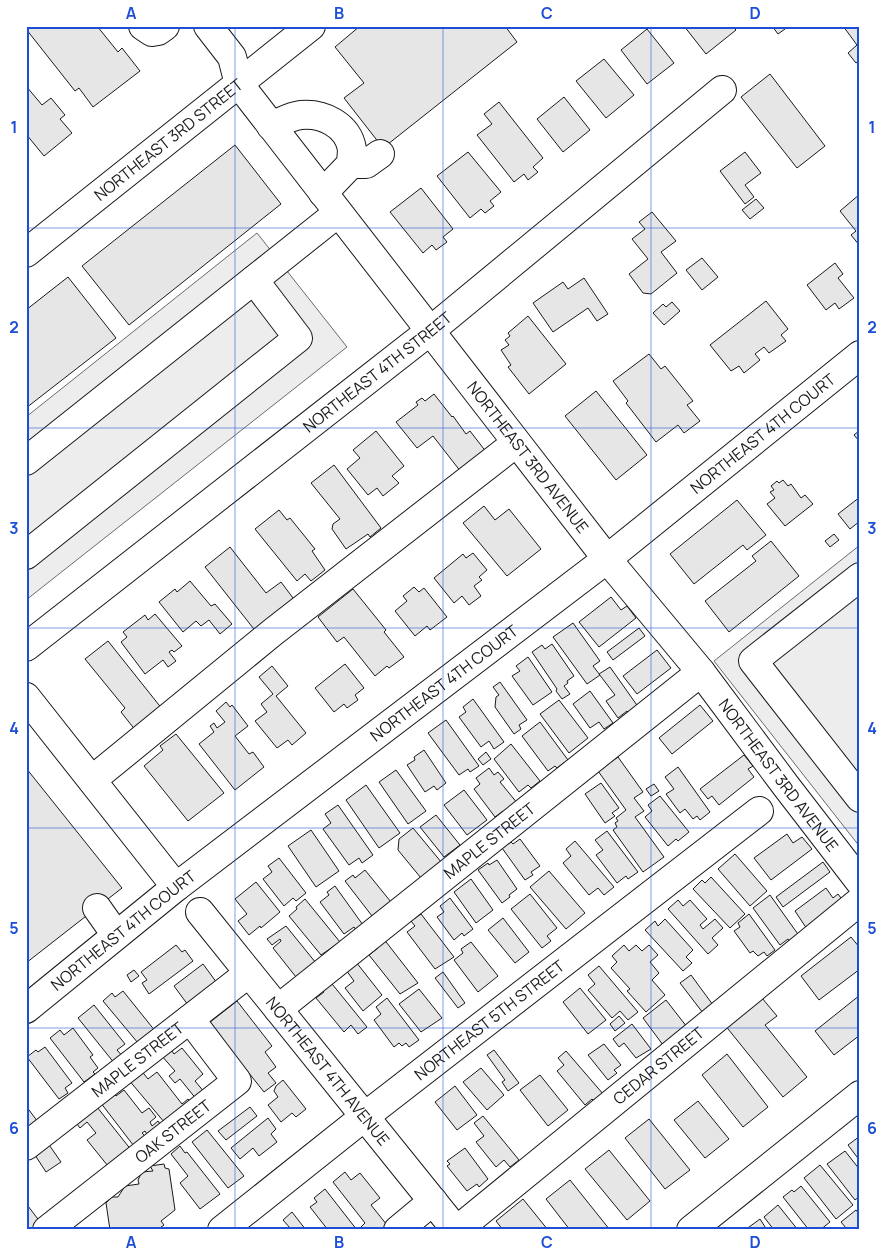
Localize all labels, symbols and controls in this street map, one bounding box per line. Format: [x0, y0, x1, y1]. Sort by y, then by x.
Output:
text: A [126, 2, 137, 24]
text: B [334, 2, 344, 24]
text: C [541, 2, 553, 24]
text: D [749, 2, 761, 24]
street label: NORTHEAST 3RD STREET [89, 73, 248, 206]
text: 1 [10, 116, 18, 138]
text: 1 [868, 116, 876, 138]
street label: NORTHEAST 4TH STREET [298, 306, 457, 437]
text: 2 [9, 316, 19, 338]
text: 2 [867, 316, 877, 338]
street label: NORTHEAST 4TH COURT [686, 368, 840, 499]
street label: NORTHEAST 3RD AVENUE [462, 377, 594, 537]
text: 3 [9, 517, 19, 539]
text: 3 [867, 517, 877, 539]
street label: NORTHEAST 4TH COURT [365, 619, 523, 746]
street label: NORTHEAST 3RD AVENUE [714, 694, 844, 856]
text: 4 [9, 717, 19, 739]
text: 4 [867, 717, 877, 739]
street label: MAPLE STREET [439, 797, 540, 884]
street label: NORTHEAST 4TH COURT [46, 865, 200, 996]
text: 5 [9, 917, 19, 939]
text: 5 [867, 917, 877, 939]
street label: NORTHEAST 5TH STREET [410, 954, 569, 1085]
street label: NORTHEAST 4TH AVENUE [261, 992, 395, 1150]
street label: MAPLE STREET [87, 1017, 188, 1102]
street label: CEDAR STREET [608, 1021, 709, 1109]
street label: OAK STREET [130, 1094, 216, 1168]
text: 6 [9, 1117, 19, 1139]
text: 6 [867, 1117, 877, 1139]
text: A [126, 1231, 137, 1253]
text: B [334, 1231, 344, 1253]
text: C [541, 1231, 553, 1253]
text: D [749, 1231, 761, 1253]

